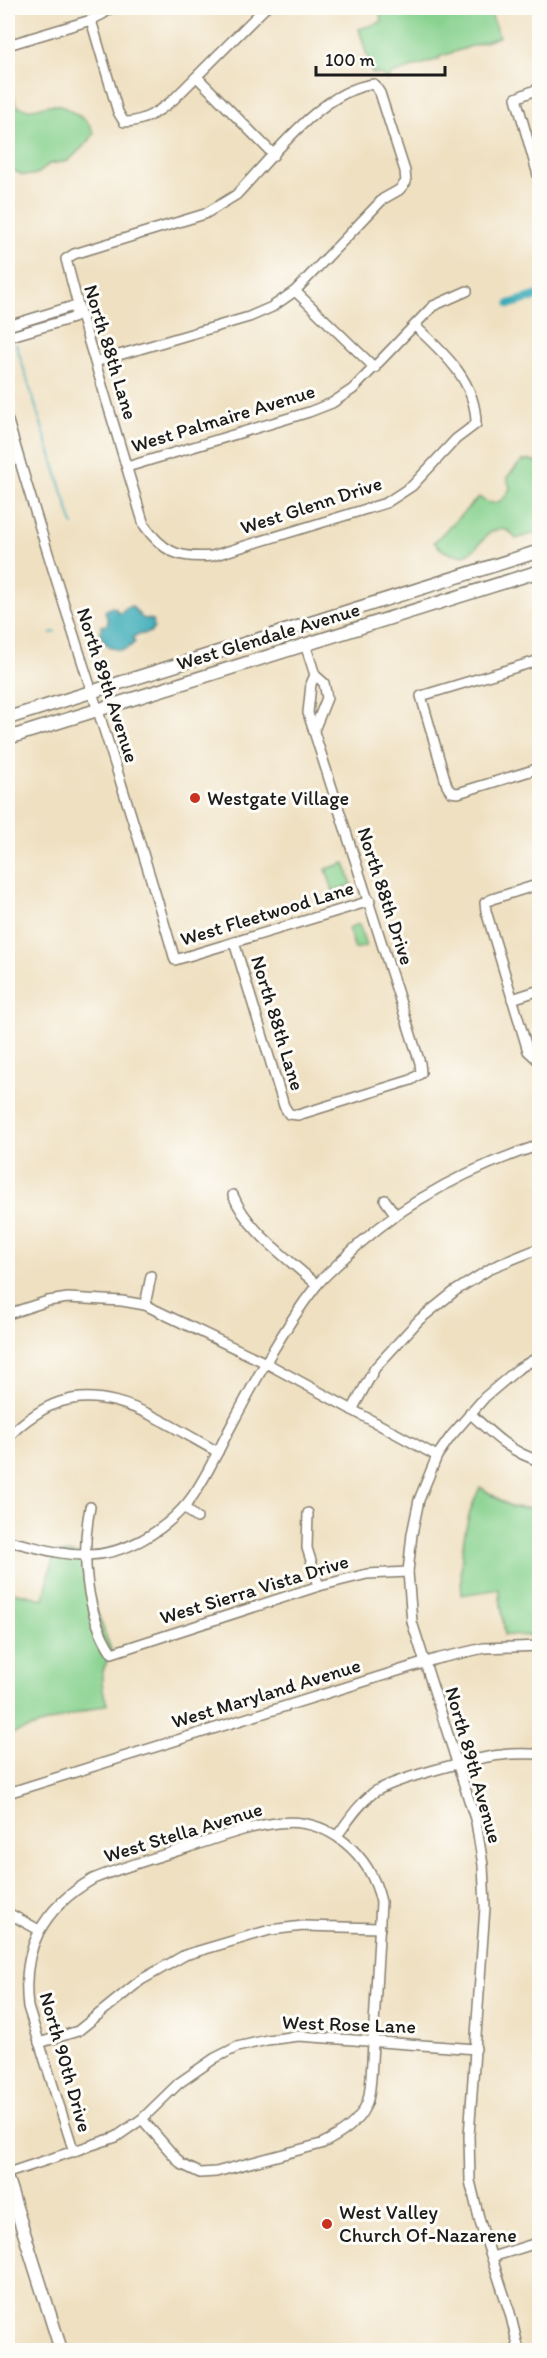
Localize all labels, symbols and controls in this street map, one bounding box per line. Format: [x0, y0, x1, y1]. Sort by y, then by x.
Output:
scale bar [316, 39, 445, 77]
text: 100 m [325, 49, 375, 71]
street label: North 88th Lane [79, 282, 143, 422]
street label: West Palmaire Avenue [128, 379, 318, 457]
street label: West Glenn Drive [237, 471, 385, 539]
street label: West Glendale Avenue [173, 597, 363, 675]
street label: North 89th Avenue [72, 605, 144, 765]
place label: Westgate Village [207, 786, 349, 810]
marker: Westgate Village [188, 791, 202, 805]
street label: North 88th Drive [352, 824, 420, 968]
street label: West Fleetwood Lane [177, 875, 357, 951]
street label: North 88th Lane [246, 953, 310, 1093]
street label: West Sierra Vista Drive [157, 1549, 351, 1629]
street label: West Maryland Avenue [169, 1653, 363, 1733]
street label: North 89th Avenue [440, 1684, 508, 1846]
street label: West Stella Avenue [101, 1796, 265, 1868]
street label: North 90th Drive [35, 1989, 97, 2135]
street label: West Rose Lane [282, 2010, 416, 2038]
place label: West Valley Church Of-Nazarene [339, 2200, 517, 2247]
marker: West Valley Church Of-Nazarene [320, 2217, 334, 2231]

